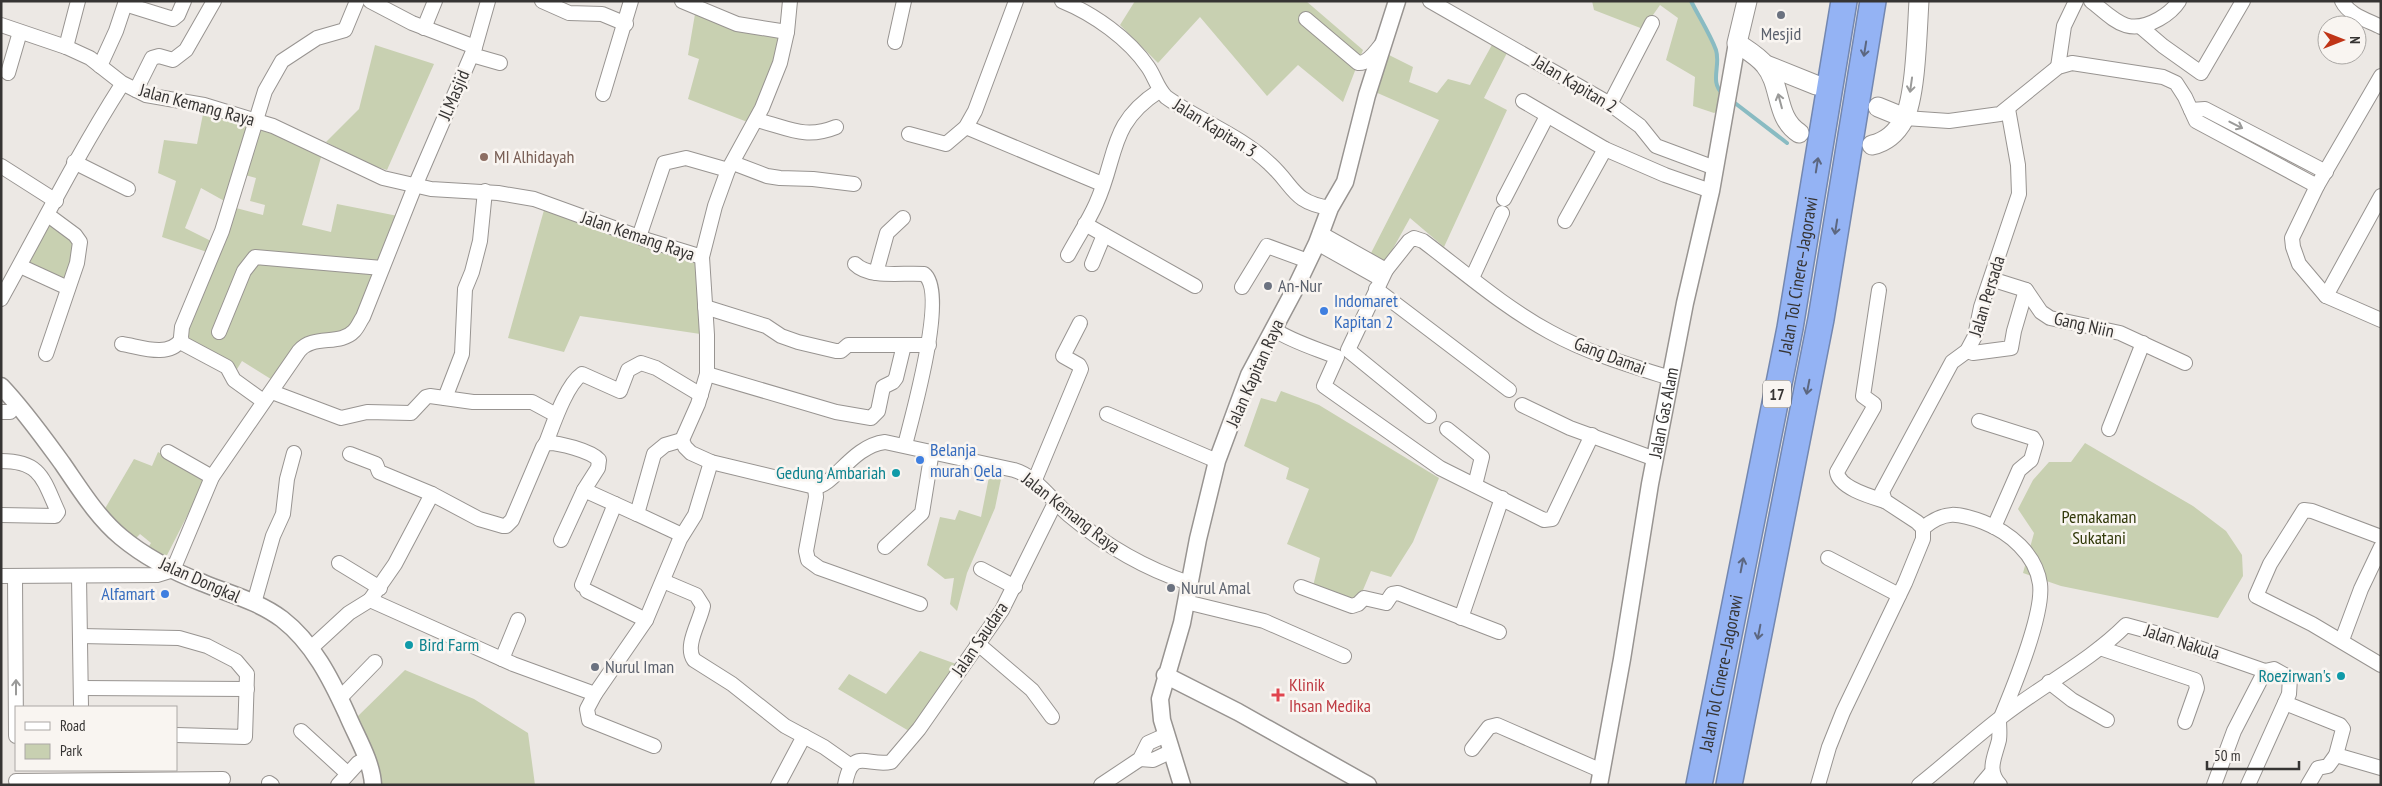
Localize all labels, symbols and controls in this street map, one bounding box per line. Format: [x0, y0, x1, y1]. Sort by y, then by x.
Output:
marker: Mesjid [1775, 9, 1787, 21]
north arrow [2317, 15, 2367, 65]
place label: Mesjid [1761, 22, 1801, 45]
text: N [2346, 36, 2364, 44]
one-way arrow [1860, 41, 1870, 57]
street label: Jalan Kapitan 2 [1528, 49, 1621, 118]
street label: Jl.Masjid [432, 66, 474, 124]
one-way arrow [1906, 76, 1916, 92]
street label: Jalan Kemang Raya [136, 78, 257, 131]
street label: Jalan Kapitan 3 [1168, 92, 1261, 162]
one-way arrow [1774, 94, 1784, 110]
one-way arrow [2228, 121, 2243, 130]
place label: MI Alhidayah [494, 145, 574, 168]
marker: MI Alhidayah [478, 151, 490, 163]
one-way arrow [1812, 157, 1822, 173]
street label: Jalan Tol Cinere–Jagorawi [1773, 195, 1822, 357]
street label: Jalan Kemang Raya [577, 205, 698, 266]
one-way arrow [1831, 219, 1841, 235]
street label: Jalan Persada [1963, 253, 2010, 340]
place label: An-Nur [1278, 274, 1322, 297]
marker: An-Nur [1262, 280, 1274, 292]
place label: Indomaret Kapitan 2 [1334, 289, 1398, 333]
marker: Indomaret Kapitan 2 [1318, 305, 1330, 317]
street label: Gang Niin [2052, 306, 2116, 343]
street label: Jalan Kapitan Raya [1220, 315, 1289, 431]
street label: Gang Damai [1571, 331, 1649, 380]
street label: Jalan Gas Alam [1643, 365, 1683, 461]
one-way arrow [1802, 379, 1812, 395]
road number: 17 [1763, 380, 1791, 408]
place label: Belanja murah Qela [930, 438, 1002, 482]
marker: Belanja murah Qela [914, 454, 926, 466]
place label: Gedung Ambariah [776, 461, 886, 484]
street label: Jalan Kemang Raya [1017, 466, 1125, 558]
marker: Gedung Ambariah [890, 467, 902, 479]
park label: Pemakaman Sukatani [2062, 505, 2136, 549]
street label: Jalan Dongkal [155, 551, 245, 608]
one-way arrow [1738, 558, 1748, 574]
place label: Nurul Amal [1181, 576, 1251, 599]
place label: Alfamart [101, 582, 155, 605]
marker: Nurul Amal [1165, 582, 1177, 594]
marker: Alfamart [159, 588, 171, 600]
street label: Jalan Tol Cinere–Jagorawi [1694, 593, 1748, 755]
street label: Jalan Saudara [946, 597, 1013, 681]
street label: Jalan Nakula [2141, 618, 2223, 664]
one-way arrow [1754, 624, 1763, 640]
place label: Bird Farm [419, 633, 479, 656]
marker: Bird Farm [403, 639, 415, 651]
place label: Nurul Iman [605, 655, 674, 678]
marker: Nurul Iman [589, 661, 601, 673]
place label: Roezirwan's [2259, 664, 2331, 687]
marker: Roezirwan's [2335, 670, 2347, 682]
place label: Klinik Ihsan Medika [1289, 673, 1371, 717]
one-way arrow [11, 679, 21, 696]
marker: Klinik Ihsan Medika [1271, 688, 1285, 702]
legend [15, 706, 178, 771]
text: Road [60, 716, 86, 735]
scale bar [2207, 738, 2300, 770]
text: Park [60, 741, 82, 760]
text: 50 m [2214, 746, 2240, 765]

